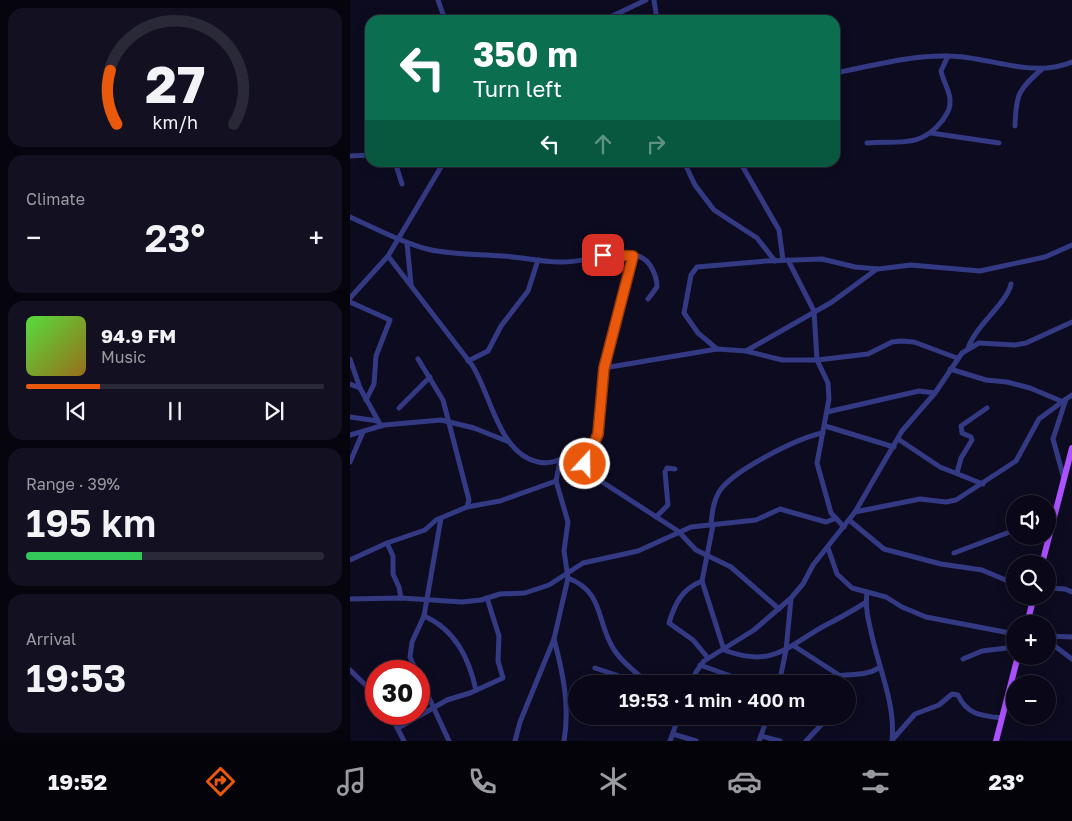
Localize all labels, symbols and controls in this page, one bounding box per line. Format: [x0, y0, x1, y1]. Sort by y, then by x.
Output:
text: 350 m [473, 33, 578, 75]
icon: left [390, 35, 455, 100]
text: 27 [145, 52, 205, 114]
text: Turn left [473, 75, 562, 102]
text: km/h [152, 111, 198, 133]
icon: left [536, 130, 564, 158]
icon: ahead [589, 130, 617, 158]
icon: right [642, 130, 670, 158]
text: Climate [26, 189, 85, 209]
text: 23° [145, 215, 205, 260]
text: − [26, 221, 41, 254]
text: + [309, 221, 324, 254]
pin [582, 234, 624, 276]
icon: arrive [589, 241, 617, 269]
text: 94.9 FM [101, 324, 176, 347]
text: Music [101, 347, 146, 367]
icon: previous [62, 397, 90, 425]
icon: pause [161, 397, 189, 425]
icon: next [260, 397, 288, 425]
position arrow [558, 437, 610, 489]
text: Range · 39% [26, 474, 120, 494]
map controls [1006, 495, 1056, 725]
button: sound [1006, 495, 1056, 545]
text: 195 km [26, 500, 156, 545]
button: search [1006, 555, 1056, 605]
button: + [1006, 615, 1056, 665]
text: Arrival [26, 629, 76, 649]
text: 19:53 [26, 655, 126, 700]
speed limit sign: 30 [365, 660, 430, 725]
button: − [1006, 675, 1056, 725]
text: 19:53 · 1 min · 400 m [619, 688, 805, 711]
icon: directions [203, 764, 238, 799]
icon: music [334, 764, 369, 799]
icon: phone [465, 764, 500, 799]
icon: climate [596, 764, 631, 799]
icon: car [727, 764, 762, 799]
icon: filters [858, 764, 893, 799]
text: 19:52 [48, 768, 107, 795]
text: 23° [989, 768, 1024, 795]

